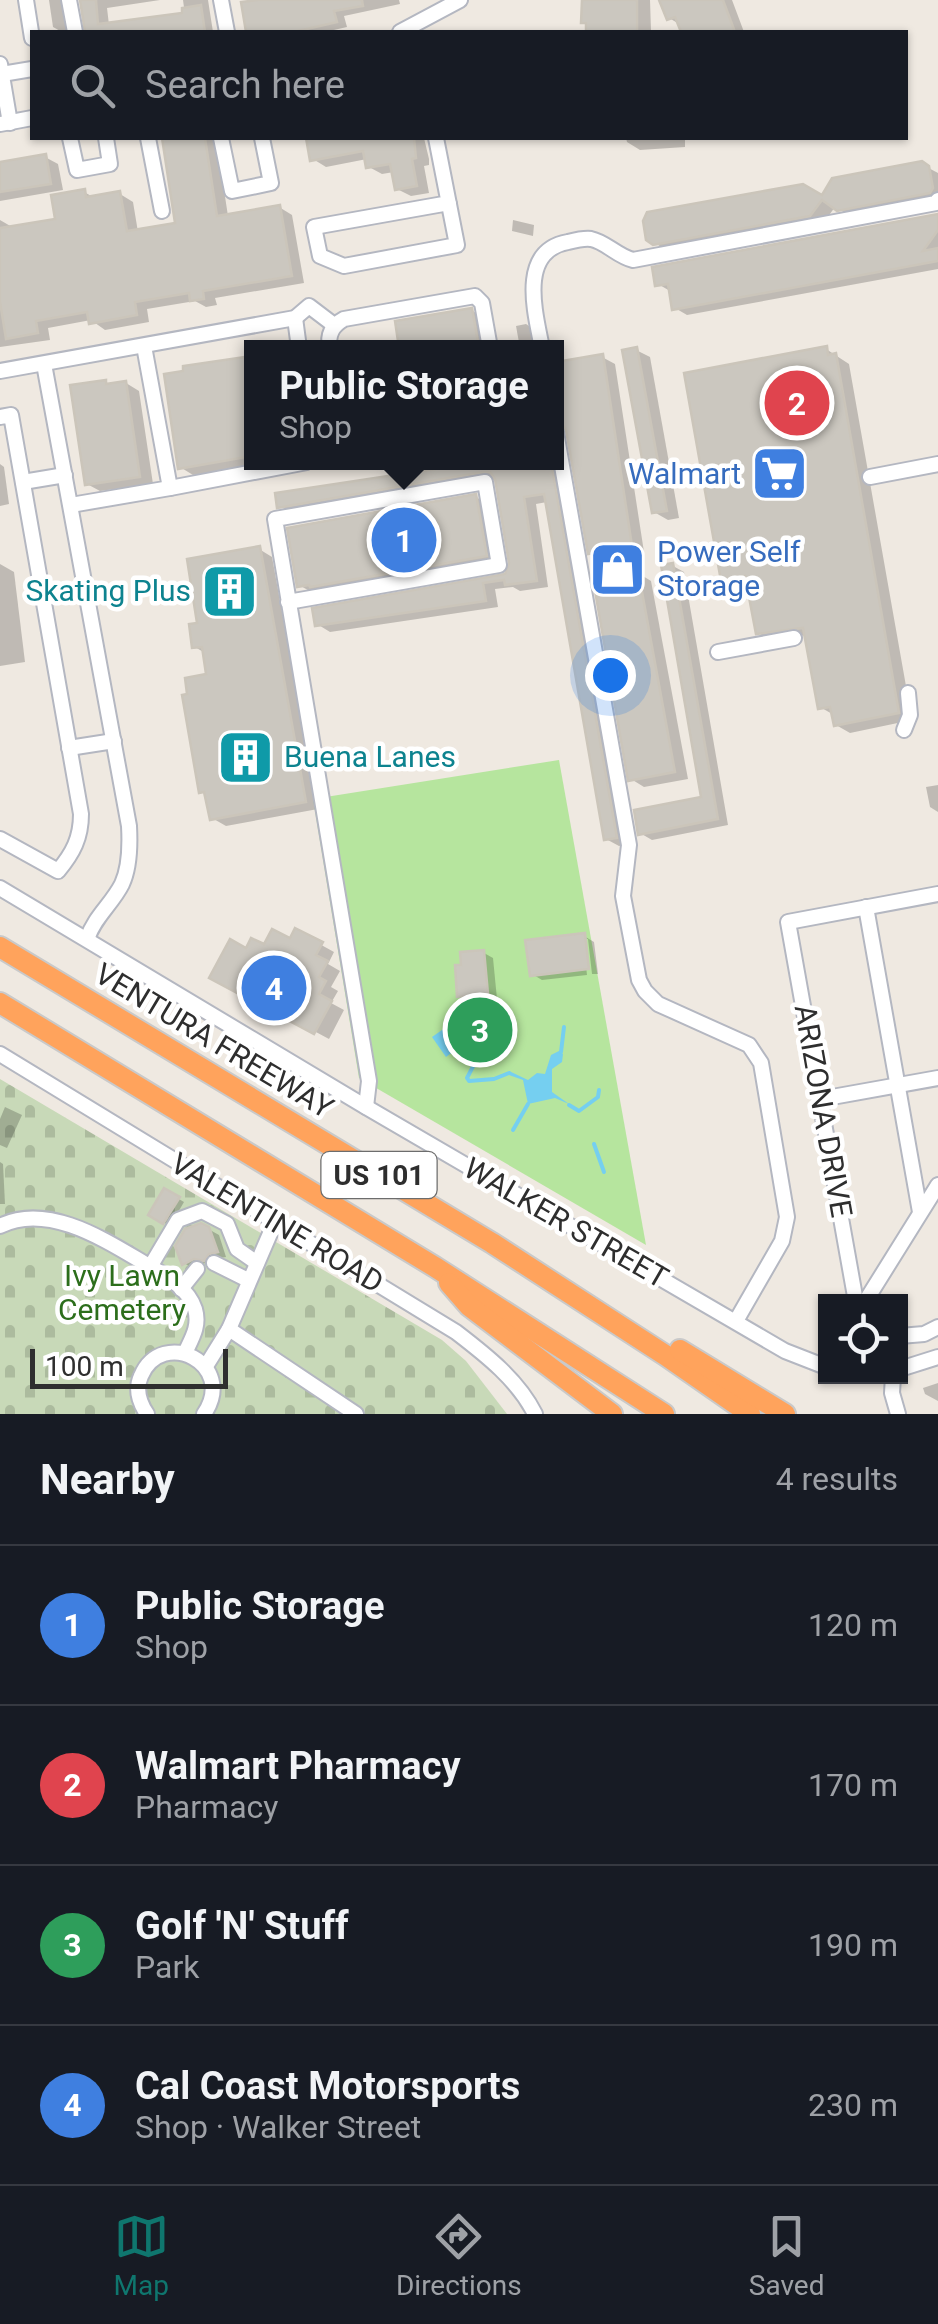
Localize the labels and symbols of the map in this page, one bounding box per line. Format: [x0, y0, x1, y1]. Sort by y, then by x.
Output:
pin: 2 [764, 366, 830, 440]
supermarket icon: Walmart [750, 444, 810, 504]
place label: Walmart [628, 456, 741, 491]
pin: 1 [372, 502, 436, 578]
place label: Power Self Storage [657, 534, 801, 603]
shop icon: Power Self Storage [588, 539, 648, 599]
building icon: Skating Plus [200, 561, 260, 621]
place label: Skating Plus [25, 573, 191, 608]
your location [585, 650, 636, 701]
building icon: Buena Lanes [215, 727, 275, 787]
place label: Buena Lanes [284, 739, 456, 774]
pin: 4 [242, 950, 306, 1026]
street label: VENTURA FREEWAY [89, 956, 340, 1125]
pin: 3 [448, 992, 512, 1068]
street label: ARIZONA DRIVE [788, 1002, 859, 1220]
street label: VALENTINE ROAD [165, 1145, 390, 1300]
street label: WALKER STREET [458, 1150, 675, 1295]
road number: US 101 [322, 1152, 436, 1198]
park label: Ivy Lawn Cemetery [58, 1258, 186, 1327]
scale bar [30, 1344, 228, 1388]

